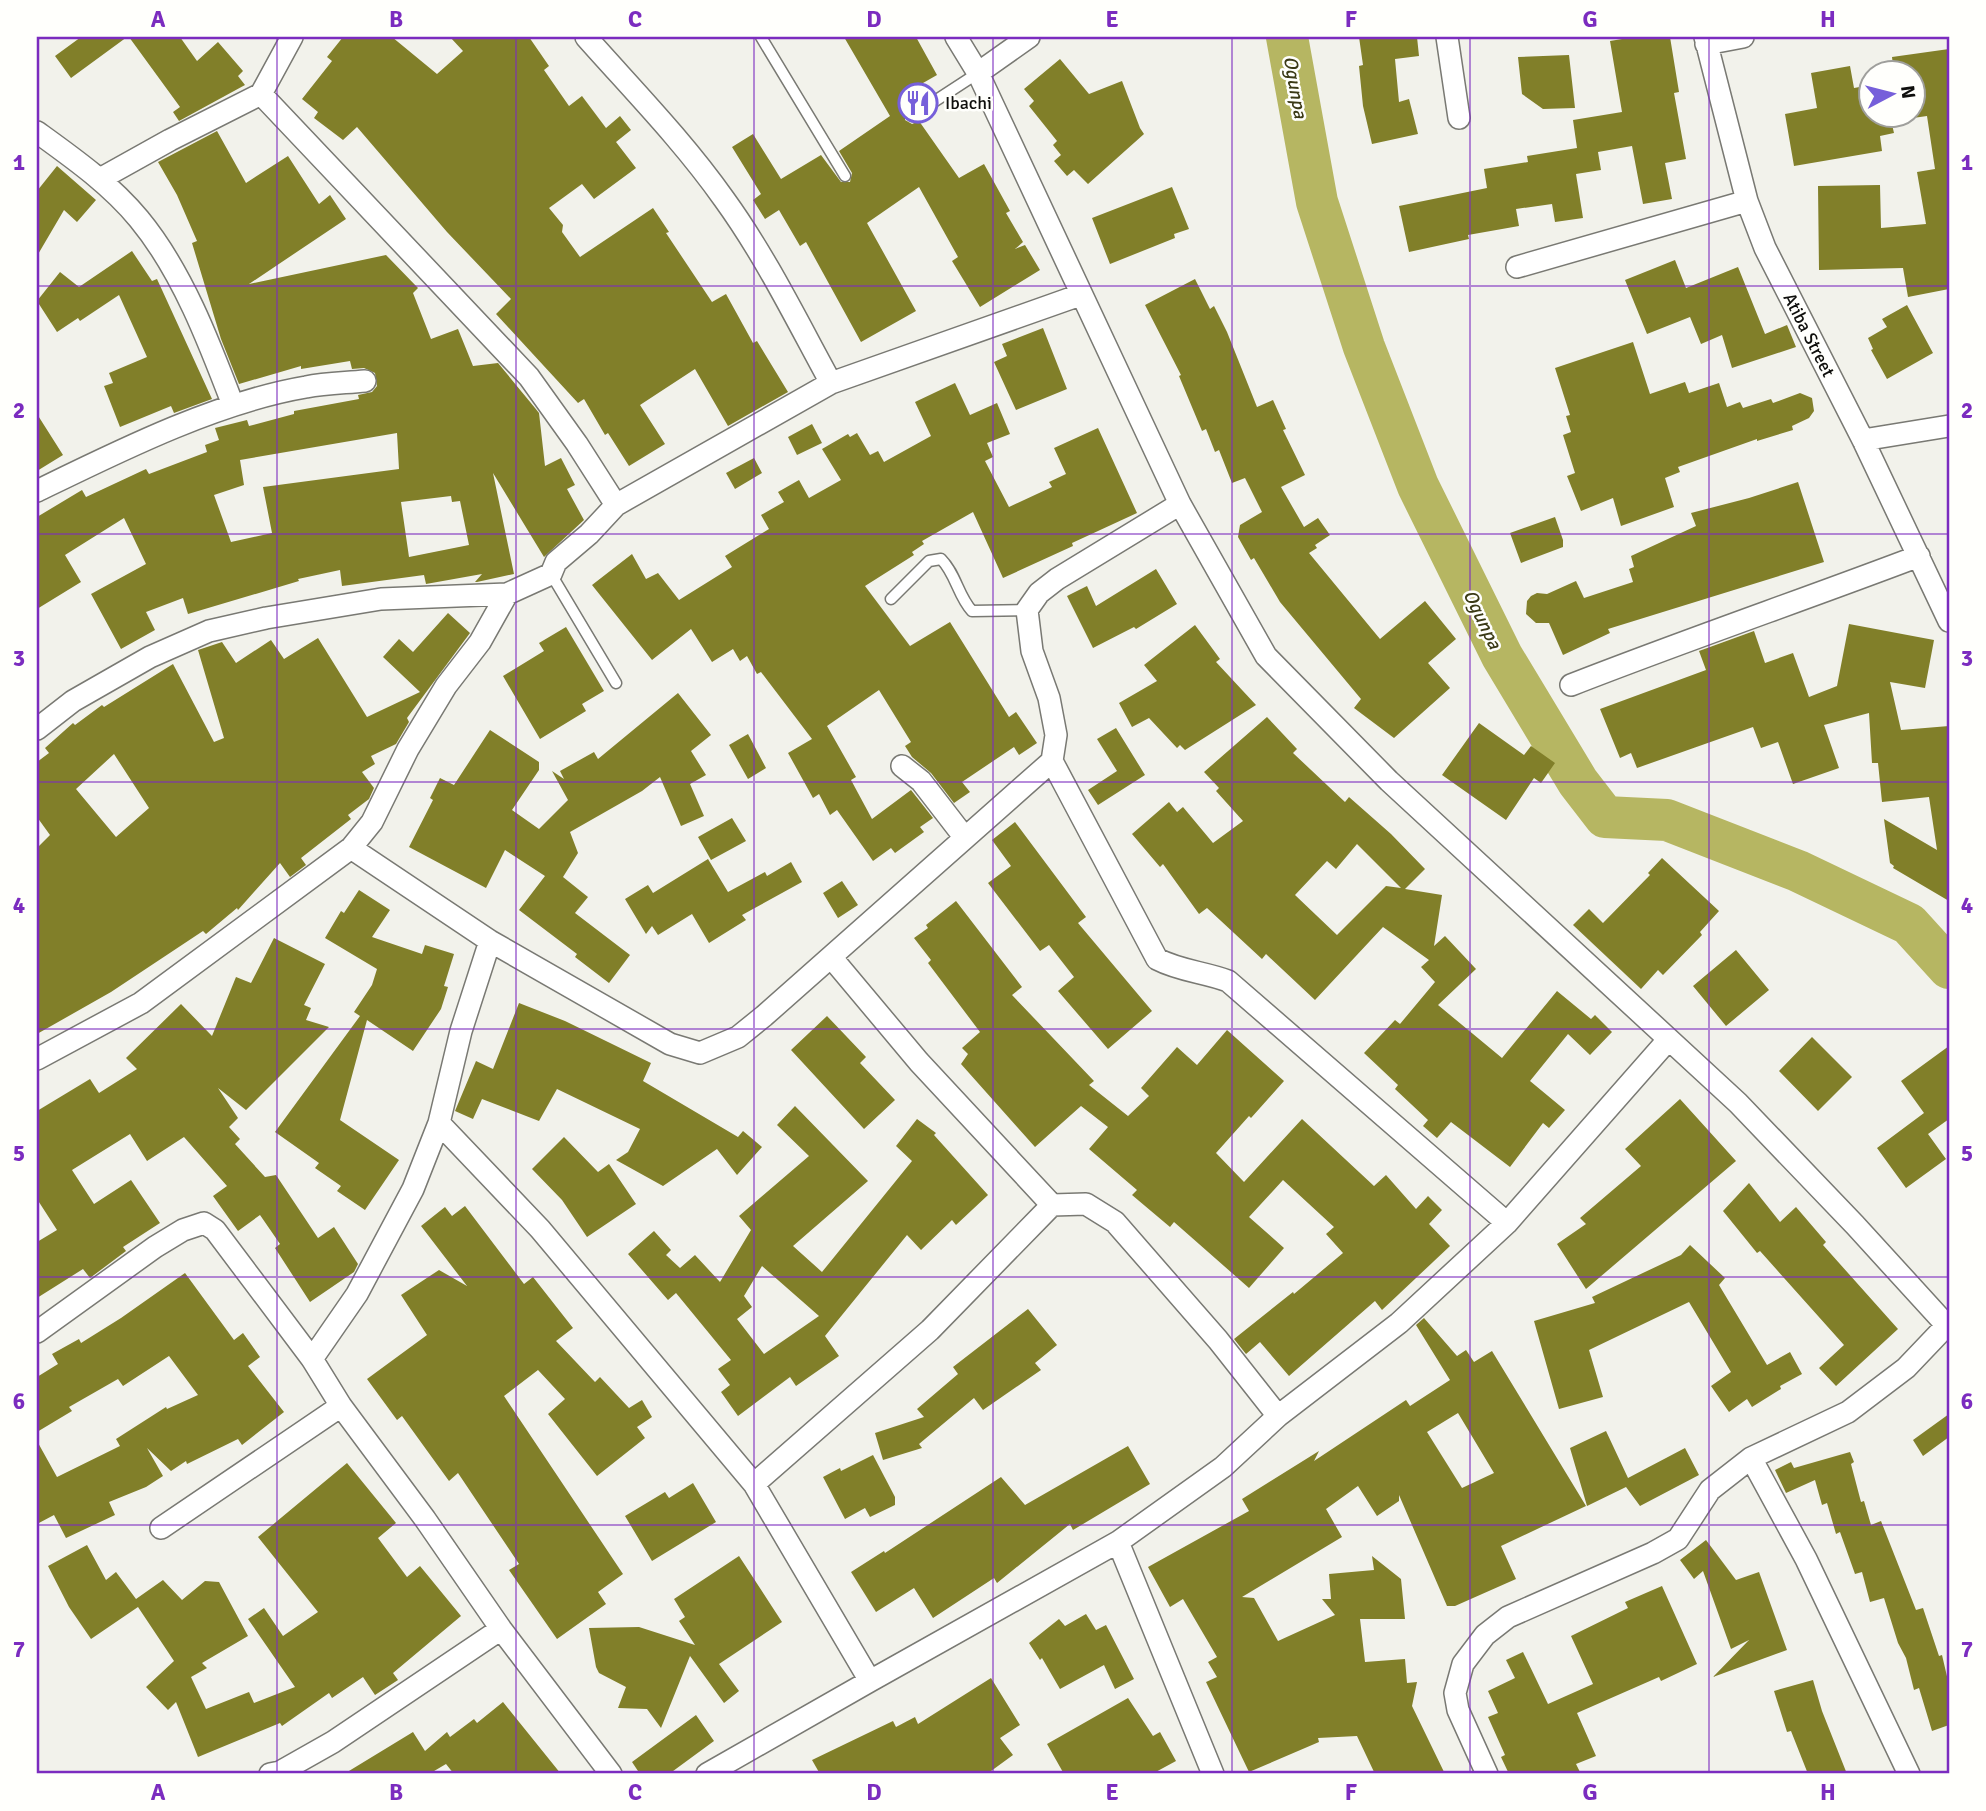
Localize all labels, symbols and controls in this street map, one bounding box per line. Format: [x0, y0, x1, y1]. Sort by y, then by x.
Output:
text: A [151, 5, 166, 34]
text: B [389, 5, 403, 34]
text: C [628, 5, 642, 34]
text: D [866, 5, 882, 34]
text: E [1105, 5, 1119, 34]
text: F [1345, 5, 1357, 34]
text: G [1582, 5, 1598, 34]
text: H [1820, 5, 1836, 34]
water label: Ogunpa [1278, 54, 1313, 122]
north arrow [1856, 60, 1926, 130]
restaurant icon: Ibachi [897, 82, 939, 124]
text: N [1895, 84, 1921, 100]
place label: Ibachi [945, 92, 992, 114]
text: 1 [13, 148, 25, 177]
text: 1 [1961, 148, 1973, 177]
street label: Atiba Street [1778, 289, 1840, 381]
text: 2 [13, 396, 25, 425]
text: 2 [1961, 396, 1973, 425]
water label: Ogunpa [1458, 586, 1507, 654]
text: 3 [13, 644, 25, 673]
text: 3 [1961, 644, 1973, 673]
text: 4 [13, 891, 25, 920]
text: 4 [1961, 891, 1973, 920]
text: 5 [13, 1139, 25, 1168]
text: 5 [1961, 1139, 1973, 1168]
text: 6 [13, 1387, 25, 1416]
text: 6 [1961, 1387, 1973, 1416]
text: 7 [13, 1635, 25, 1664]
text: 7 [1961, 1635, 1973, 1664]
text: A [151, 1778, 166, 1807]
text: B [389, 1778, 403, 1807]
text: C [628, 1778, 642, 1807]
text: D [866, 1778, 882, 1807]
text: E [1105, 1778, 1119, 1807]
text: F [1345, 1778, 1357, 1807]
text: G [1582, 1778, 1598, 1807]
text: H [1820, 1778, 1836, 1807]

